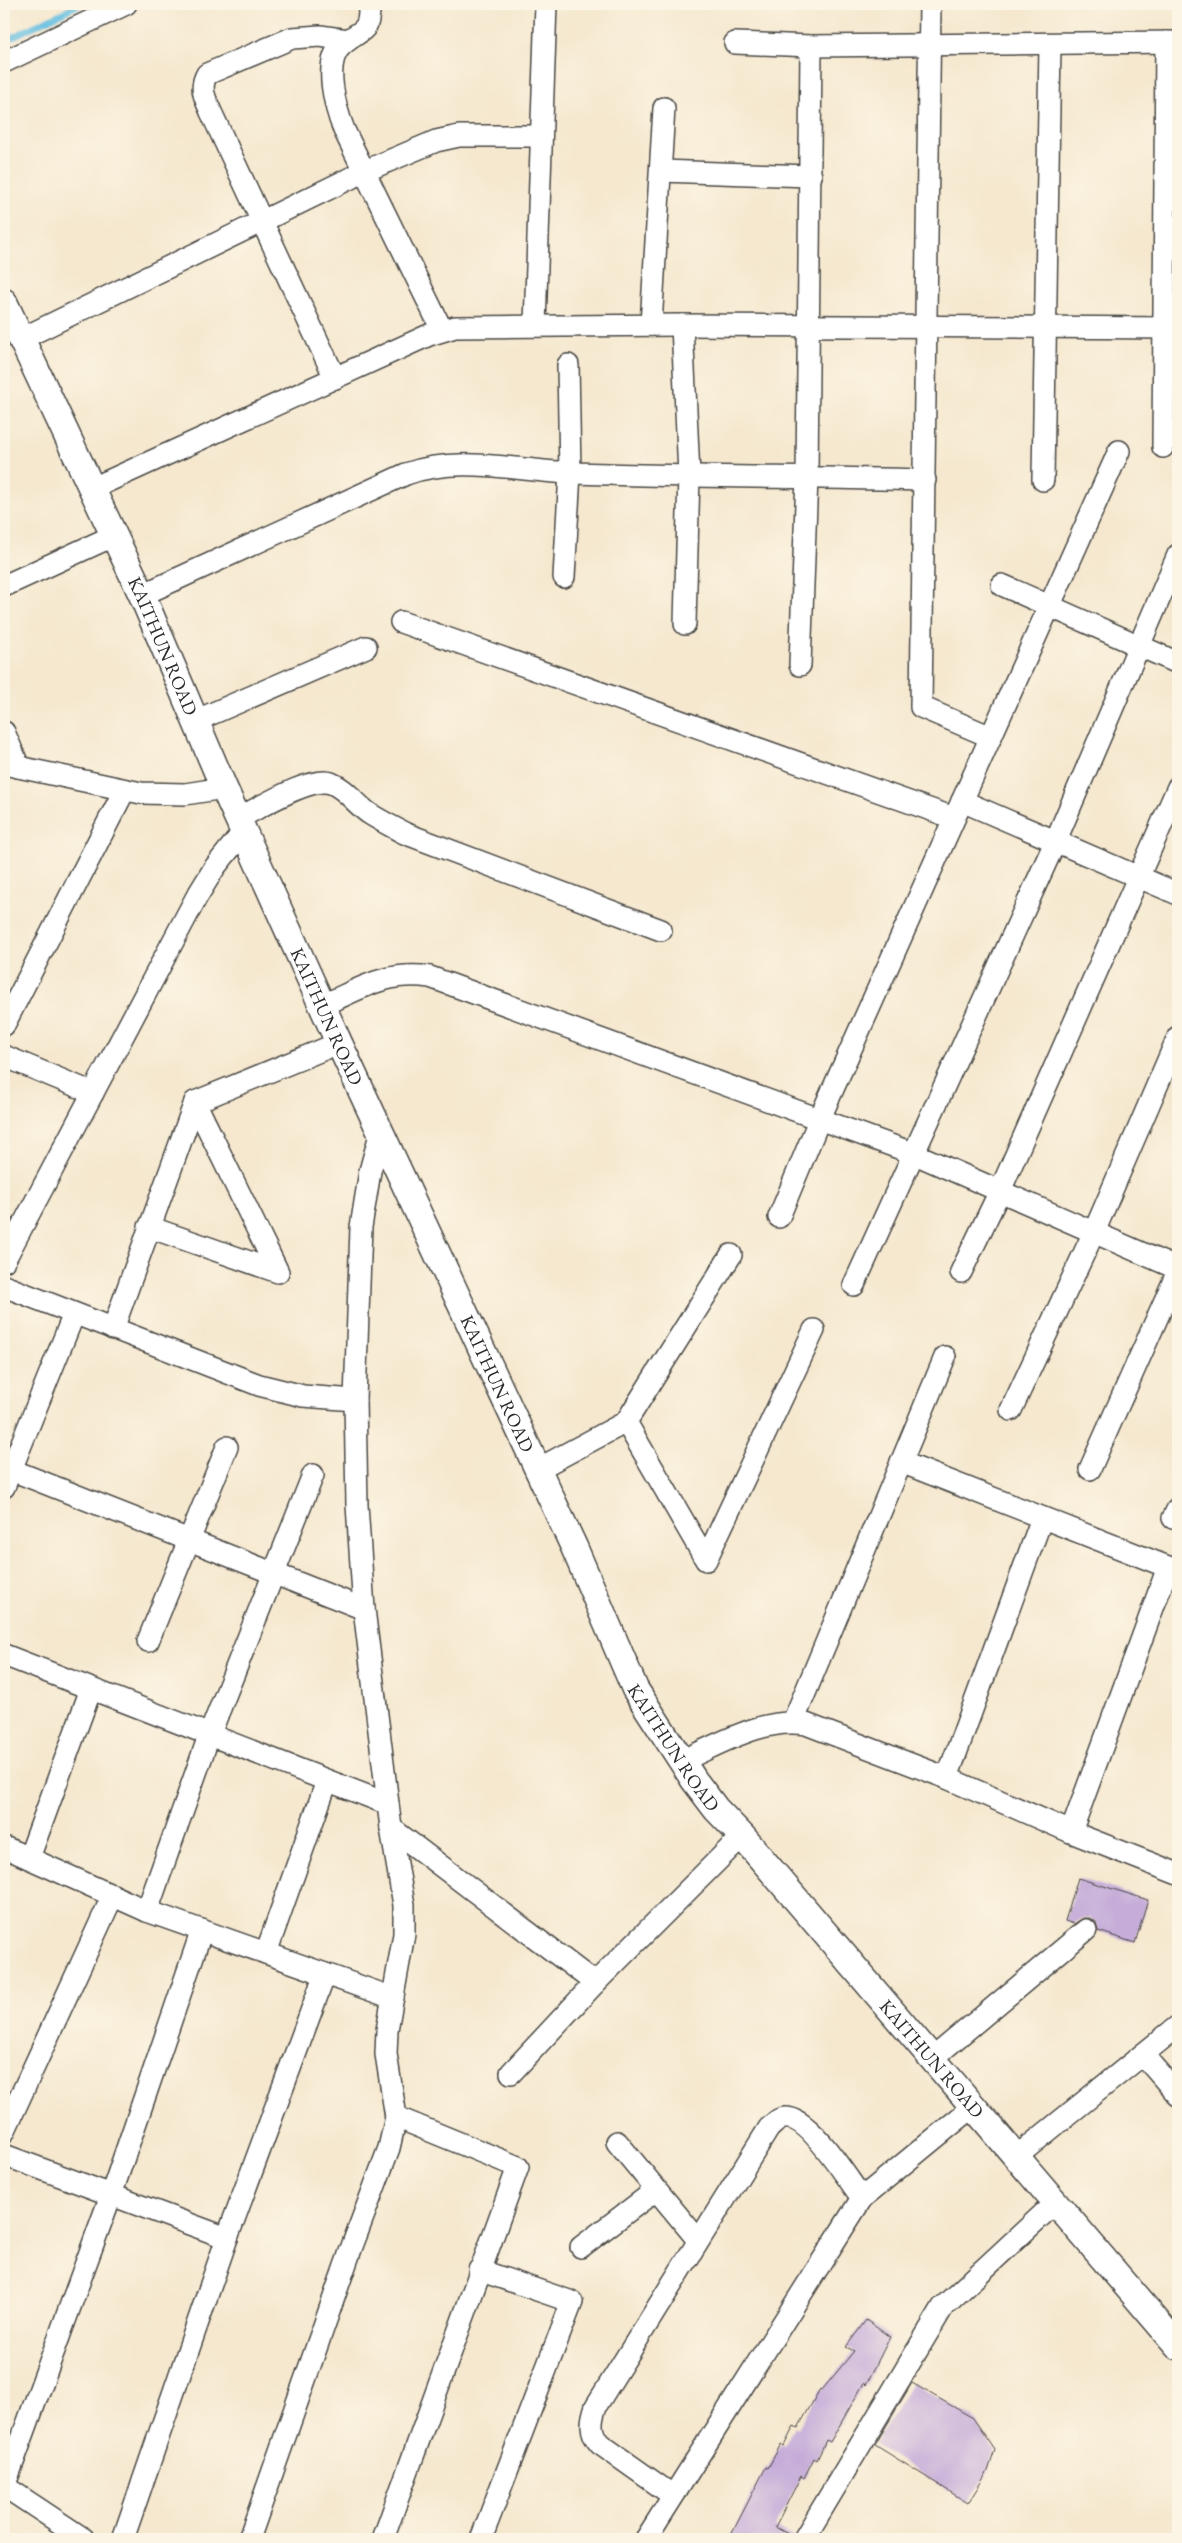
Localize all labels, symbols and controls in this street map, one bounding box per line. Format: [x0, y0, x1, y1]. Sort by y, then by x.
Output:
street label: KAITHUN ROAD [122, 573, 204, 719]
street label: KAITHUN ROAD [285, 944, 369, 1089]
street label: KAITHUN ROAD [455, 1311, 540, 1456]
street label: KAITHUN ROAD [622, 1679, 725, 1816]
street label: KAITHUN ROAD [874, 1994, 990, 2123]

